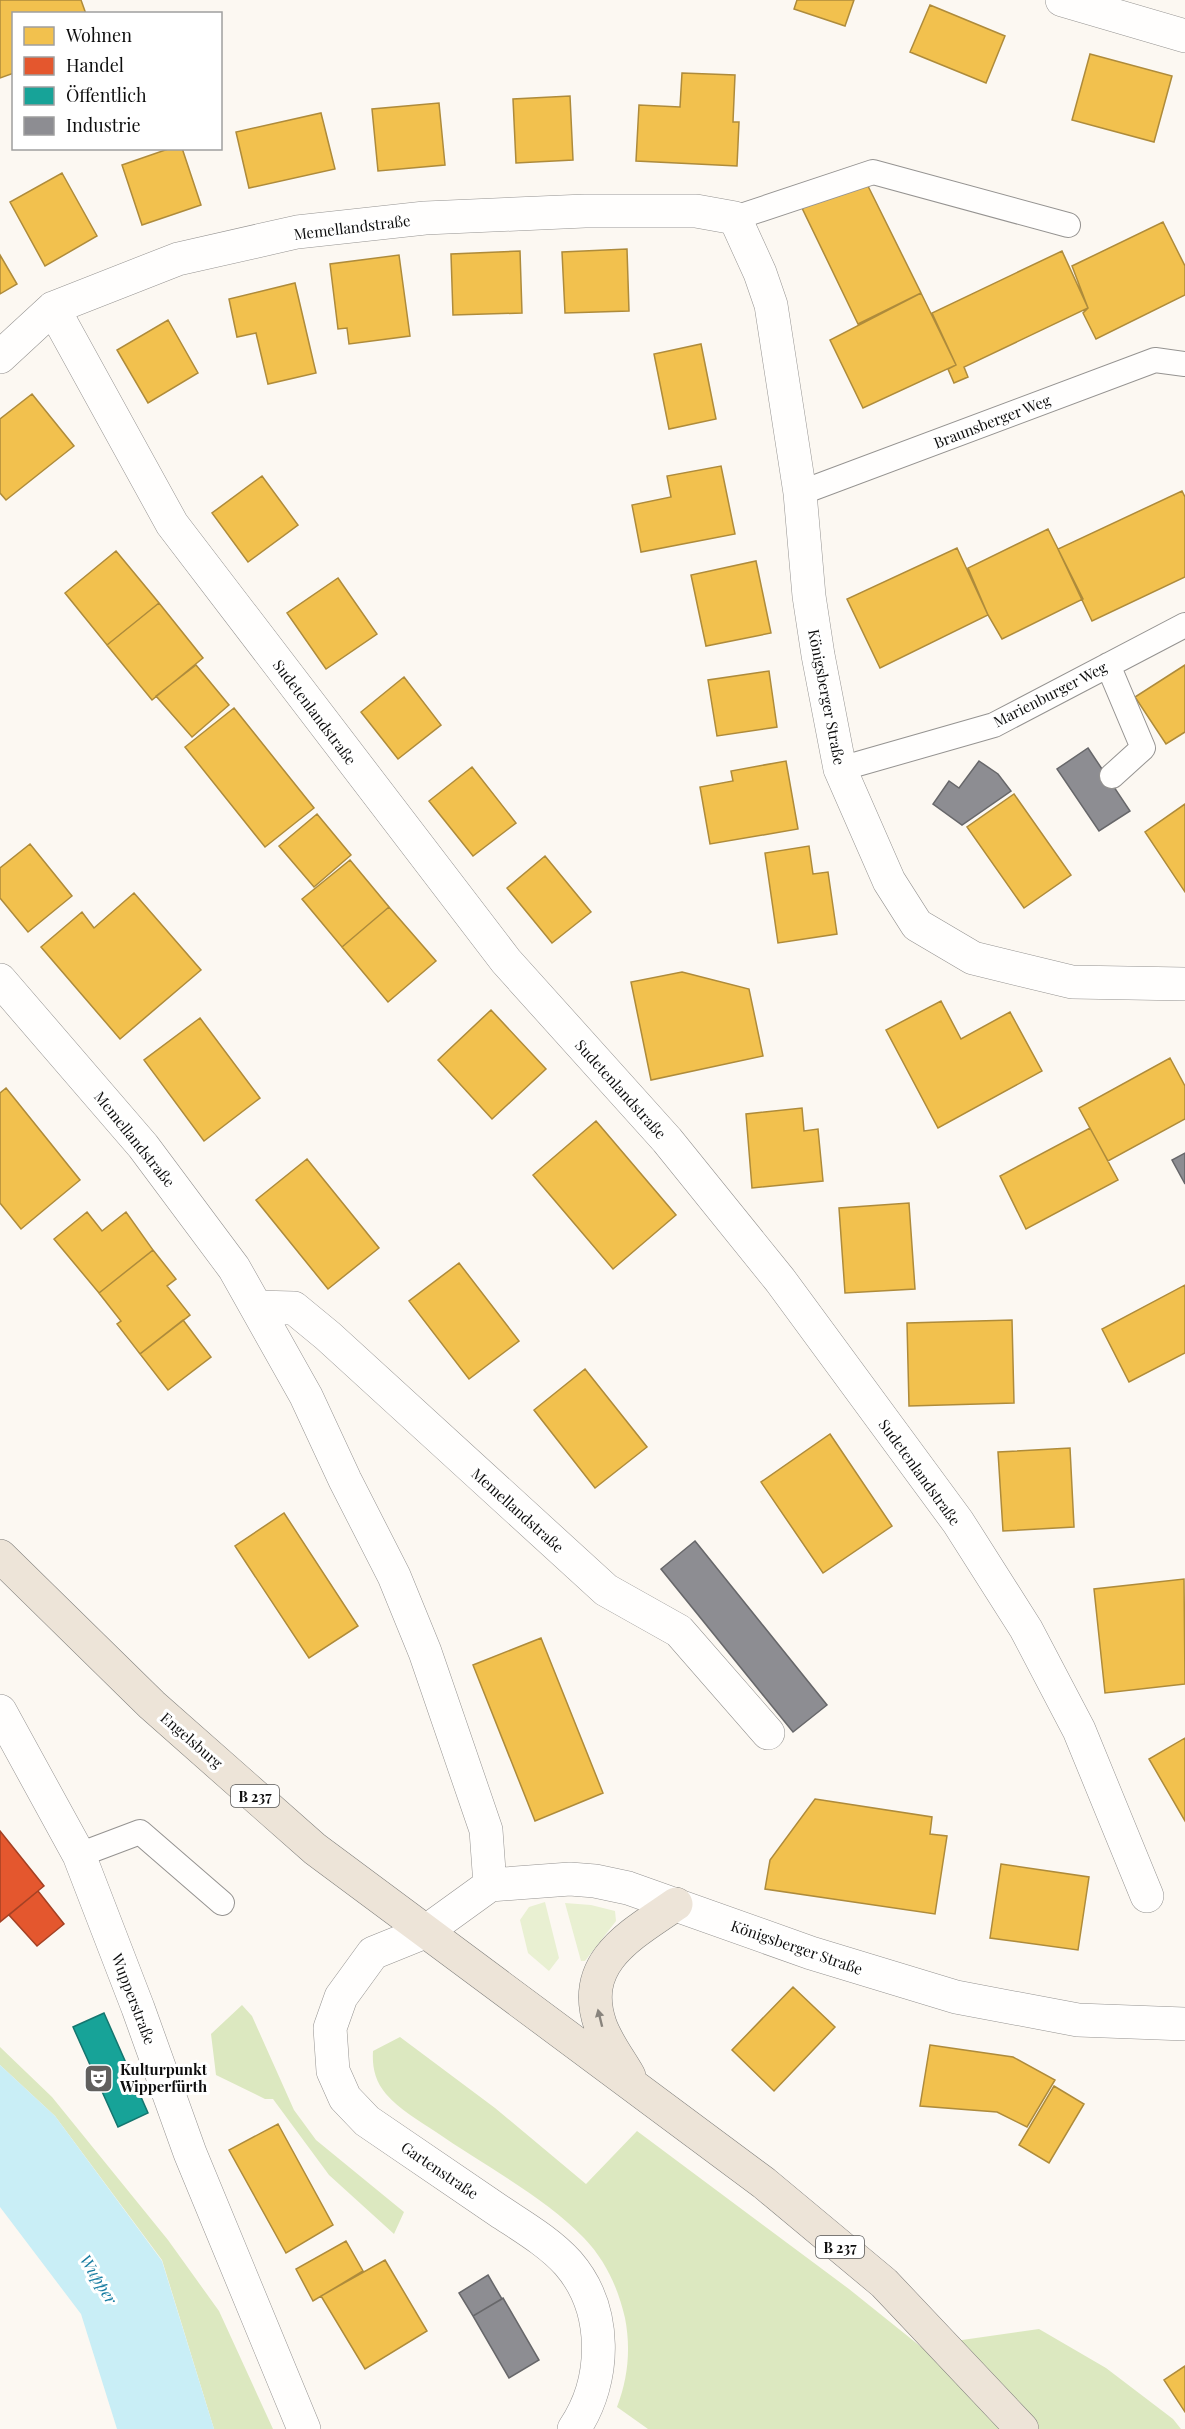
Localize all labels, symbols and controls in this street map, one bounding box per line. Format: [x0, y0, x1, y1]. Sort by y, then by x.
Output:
legend [12, 12, 222, 150]
text: Wohnen [65, 23, 132, 47]
text: Handel [66, 53, 124, 77]
text: Öffentlich [66, 83, 147, 107]
text: Industrie [66, 113, 141, 137]
street label: Memellandstraße [292, 210, 412, 244]
street label: Braunsberger Weg [931, 390, 1053, 452]
street label: Königsberger Straße [804, 627, 850, 767]
street label: Sudetenlandstraße [269, 655, 361, 769]
street label: Marienburger Weg [990, 657, 1110, 731]
street label: Sudetenlandstraße [571, 1035, 671, 1143]
street label: Memellandstraße [90, 1087, 180, 1191]
street label: Sudetenlandstraße [875, 1415, 965, 1529]
street label: Memellandstraße [468, 1463, 568, 1557]
street label: Engelsburg [157, 1708, 227, 1773]
road number: B 237 [231, 1785, 279, 1807]
street label: Königsberger Straße [728, 1915, 866, 1979]
street label: Wupperstraße [107, 1950, 161, 2047]
one-way arrow [594, 2009, 604, 2027]
place label: Kulturpunkt Wipperfürth [119, 2059, 208, 2096]
theatre icon: Kulturpunkt Wipperfürth [83, 2062, 115, 2094]
street label: Gartenstraße [398, 2137, 482, 2203]
road number: B 237 [816, 2236, 864, 2258]
water label: Wupper [76, 2250, 123, 2309]

